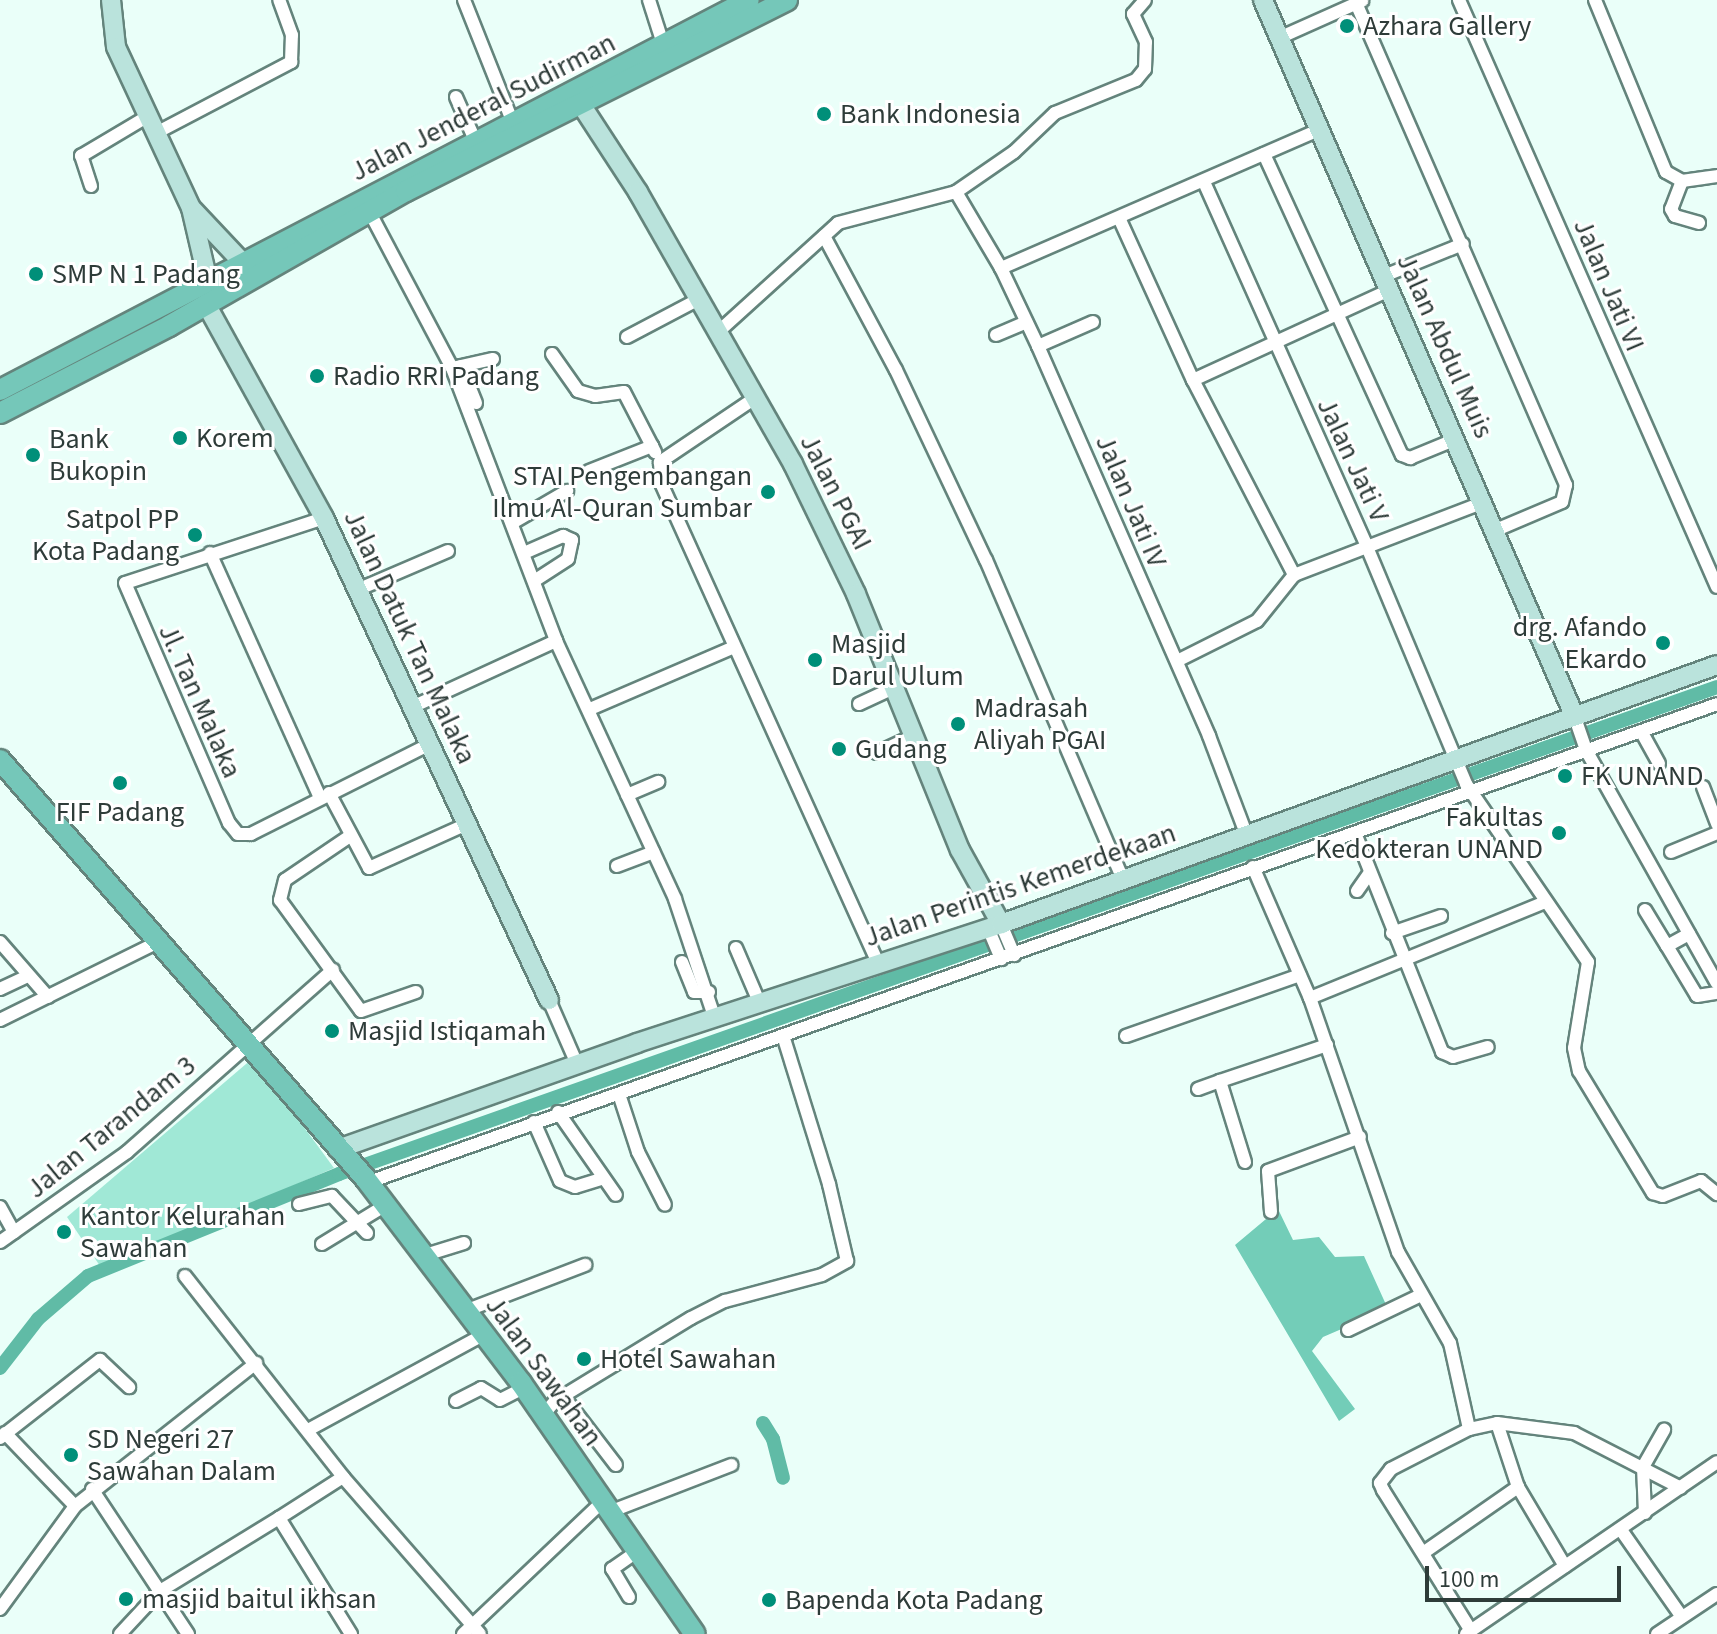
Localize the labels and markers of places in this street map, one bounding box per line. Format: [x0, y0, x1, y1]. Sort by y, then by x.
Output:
place label: Azhara Gallery [1363, 9, 1531, 43]
marker: Azhara Gallery [1338, 17, 1356, 35]
place label: Bank Indonesia [840, 97, 1021, 131]
marker: Bank Indonesia [815, 105, 833, 123]
place label: SMP N 1 Padang [52, 257, 240, 291]
marker: SMP N 1 Padang [27, 265, 45, 283]
place label: Radio RRI Padang [333, 359, 539, 393]
marker: Radio RRI Padang [308, 367, 326, 385]
place label: Korem [196, 421, 274, 455]
place label: Bank Bukopin [49, 422, 147, 488]
marker: Korem [171, 429, 189, 447]
marker: Bank Bukopin [24, 446, 42, 464]
place label: STAI Pengembangan Ilmu Al-Quran Sumbar [492, 459, 752, 525]
marker: STAI Pengembangan Ilmu Al-Quran Sumbar [759, 483, 777, 501]
place label: Satpol PP Kota Padang [32, 502, 179, 568]
marker: Satpol PP Kota Padang [186, 526, 204, 544]
place label: drg. Afando Ekardo [1513, 610, 1647, 676]
place label: Masjid Darul Ulum [831, 627, 964, 693]
marker: drg. Afando Ekardo [1654, 634, 1672, 652]
marker: Masjid Darul Ulum [806, 651, 824, 669]
place label: Madrasah Aliyah PGAI [974, 691, 1106, 757]
marker: Madrasah Aliyah PGAI [949, 715, 967, 733]
place label: Gudang [855, 732, 947, 766]
marker: Gudang [830, 740, 848, 758]
place label: FK UNAND [1581, 759, 1703, 793]
marker: FK UNAND [1556, 767, 1574, 785]
marker: FIF Padang [111, 774, 129, 792]
place label: FIF Padang [56, 795, 184, 829]
place label: Fakultas Kedokteran UNAND [1315, 800, 1543, 866]
marker: Fakultas Kedokteran UNAND [1550, 824, 1568, 842]
place label: Masjid Istiqamah [348, 1014, 546, 1048]
marker: Masjid Istiqamah [323, 1022, 341, 1040]
place label: Kantor Kelurahan Sawahan [80, 1199, 285, 1265]
marker: Kantor Kelurahan Sawahan [55, 1223, 73, 1241]
place label: Hotel Sawahan [600, 1342, 776, 1376]
marker: Hotel Sawahan [575, 1350, 593, 1368]
place label: SD Negeri 27 Sawahan Dalam [87, 1422, 276, 1488]
marker: SD Negeri 27 Sawahan Dalam [62, 1446, 80, 1464]
place label: masjid baitul ikhsan [142, 1582, 377, 1616]
place label: Bapenda Kota Padang [785, 1583, 1043, 1617]
marker: masjid baitul ikhsan [117, 1590, 135, 1608]
marker: Bapenda Kota Padang [760, 1591, 778, 1609]

